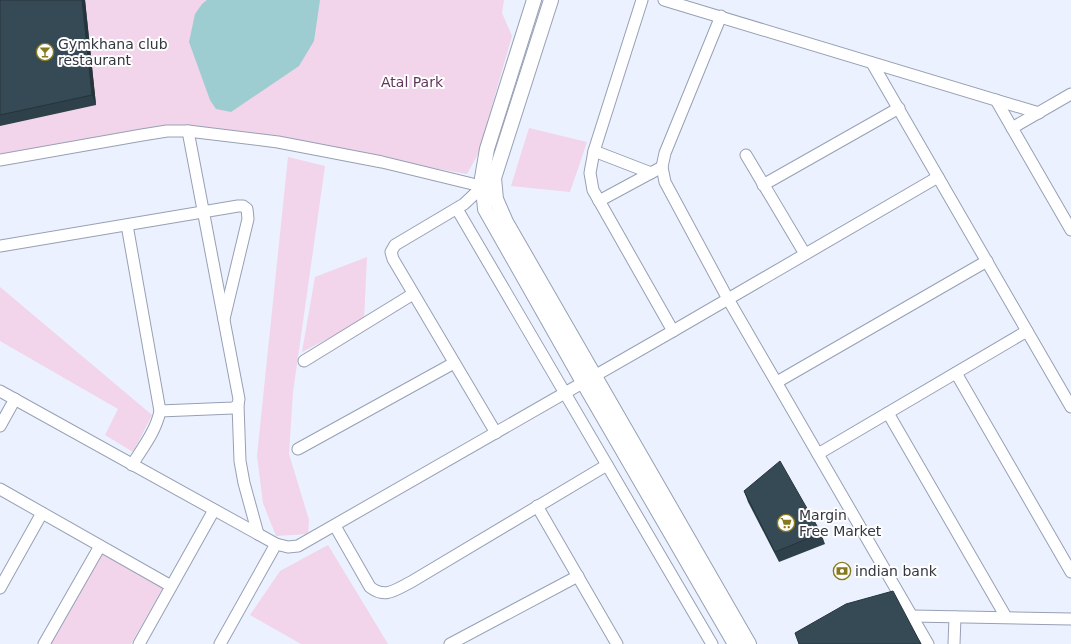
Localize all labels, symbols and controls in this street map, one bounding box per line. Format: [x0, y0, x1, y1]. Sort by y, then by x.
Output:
place label: Gymkhana club restaurant [58, 36, 168, 68]
bar icon: Gymkhana club restaurant [35, 42, 55, 62]
park label: Atal Park [381, 74, 444, 90]
place label: Margin Free Market [799, 507, 882, 539]
supermarket icon: Margin Free Market [776, 513, 796, 533]
bank icon: indian bank [832, 561, 852, 581]
place label: indian bank [855, 563, 938, 579]

